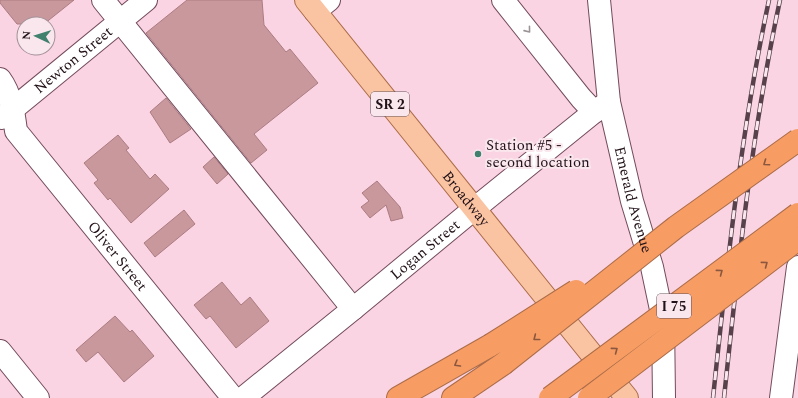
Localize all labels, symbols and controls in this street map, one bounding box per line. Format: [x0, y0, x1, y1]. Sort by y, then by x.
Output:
north arrow [16, 16, 56, 56]
street label: Newton Street [29, 20, 118, 99]
one-way arrow [523, 26, 530, 33]
text: N [18, 30, 35, 40]
road number: SR 2 [371, 92, 409, 116]
place label: Station #5 - second location [486, 134, 590, 174]
street label: Emerald Avenue [608, 144, 659, 256]
marker: Station #5 - second location [473, 149, 483, 159]
one-way arrow [764, 158, 771, 165]
street label: Broadway [437, 166, 496, 232]
street label: Logan Street [385, 214, 465, 285]
street label: Oliver Street [82, 216, 153, 296]
one-way arrow [761, 262, 768, 269]
one-way arrow [715, 270, 722, 277]
road number: I 75 [657, 294, 691, 318]
one-way arrow [534, 333, 541, 340]
one-way arrow [611, 347, 618, 354]
one-way arrow [454, 360, 461, 367]

